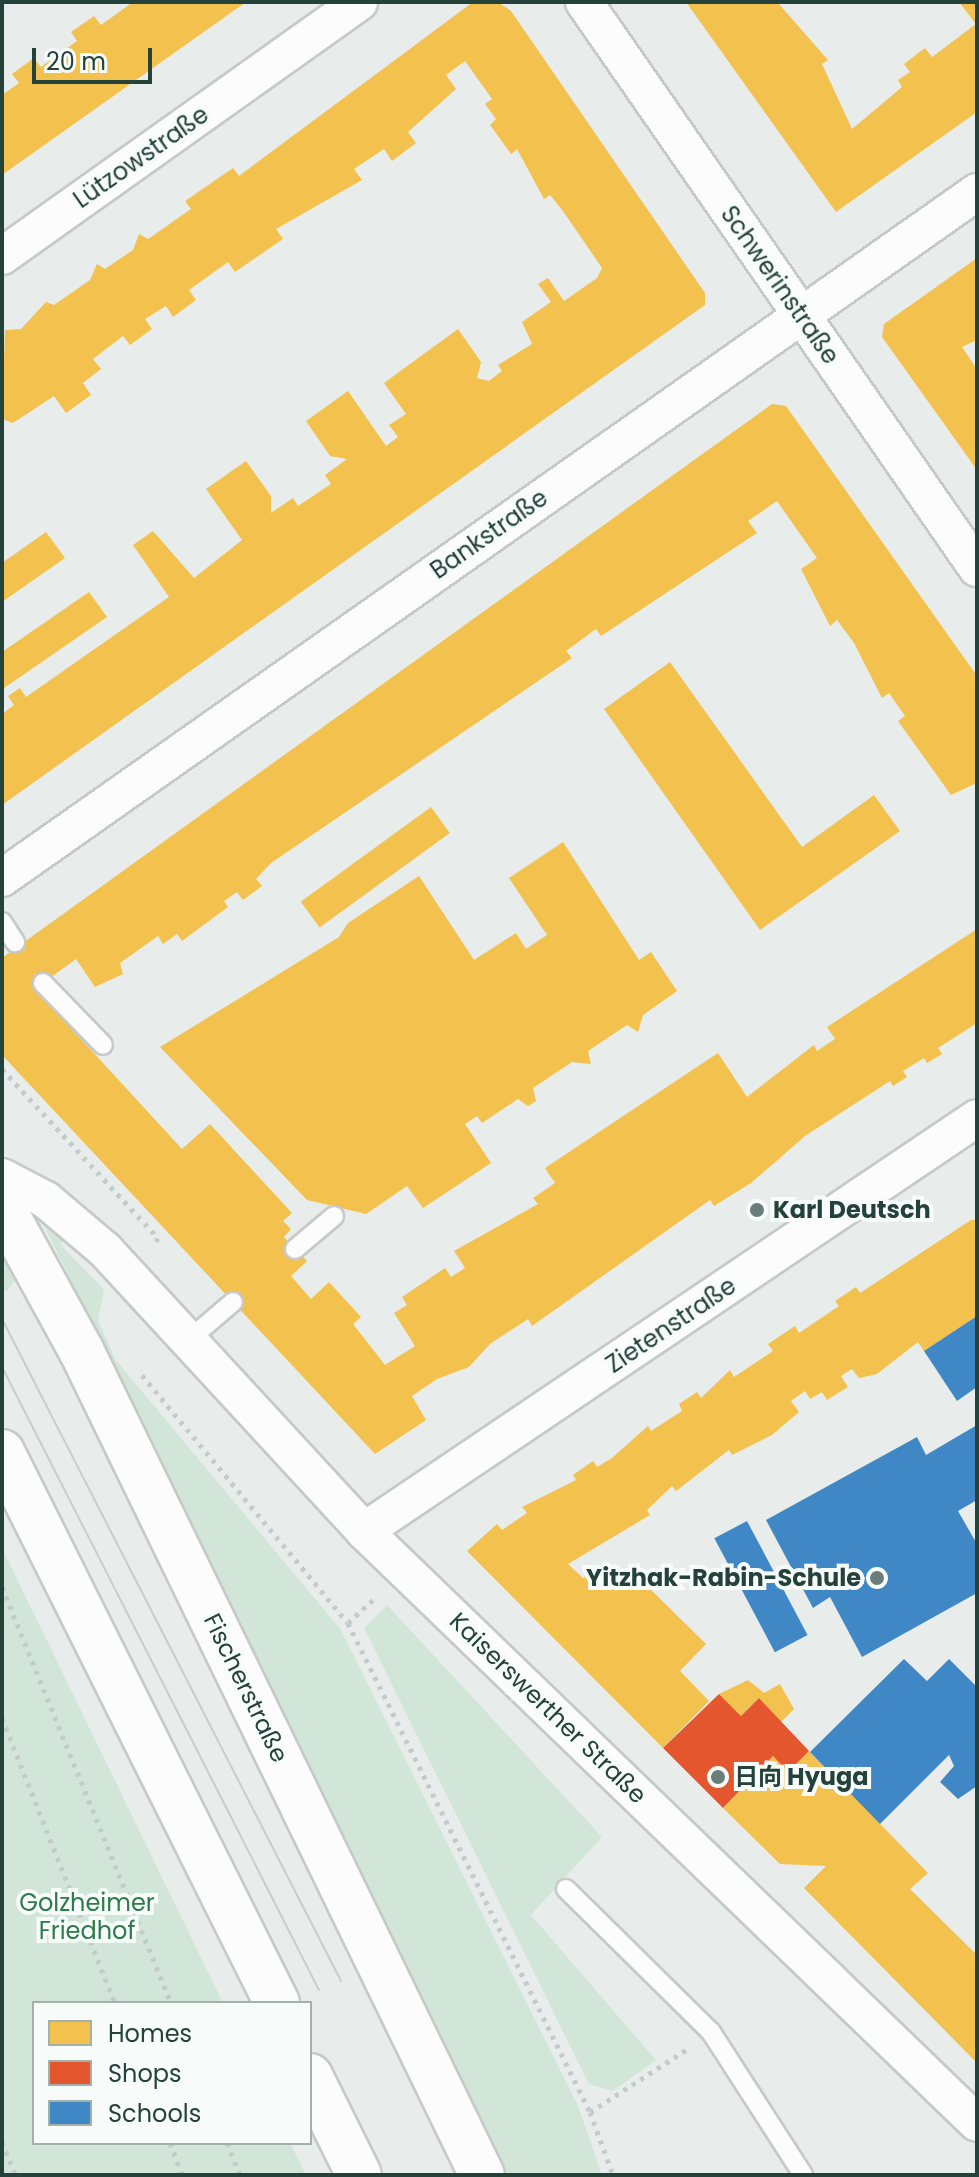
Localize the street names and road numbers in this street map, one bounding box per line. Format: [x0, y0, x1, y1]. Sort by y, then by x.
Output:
street label: Lützowstraße [68, 100, 214, 214]
street label: Schwerinstraße [715, 200, 845, 370]
street label: Bankstraße [425, 483, 553, 585]
street label: Zietenstraße [601, 1271, 741, 1379]
street label: Kaiserswerther Straße [444, 1606, 652, 1810]
street label: Fischerstraße [198, 1609, 294, 1767]

